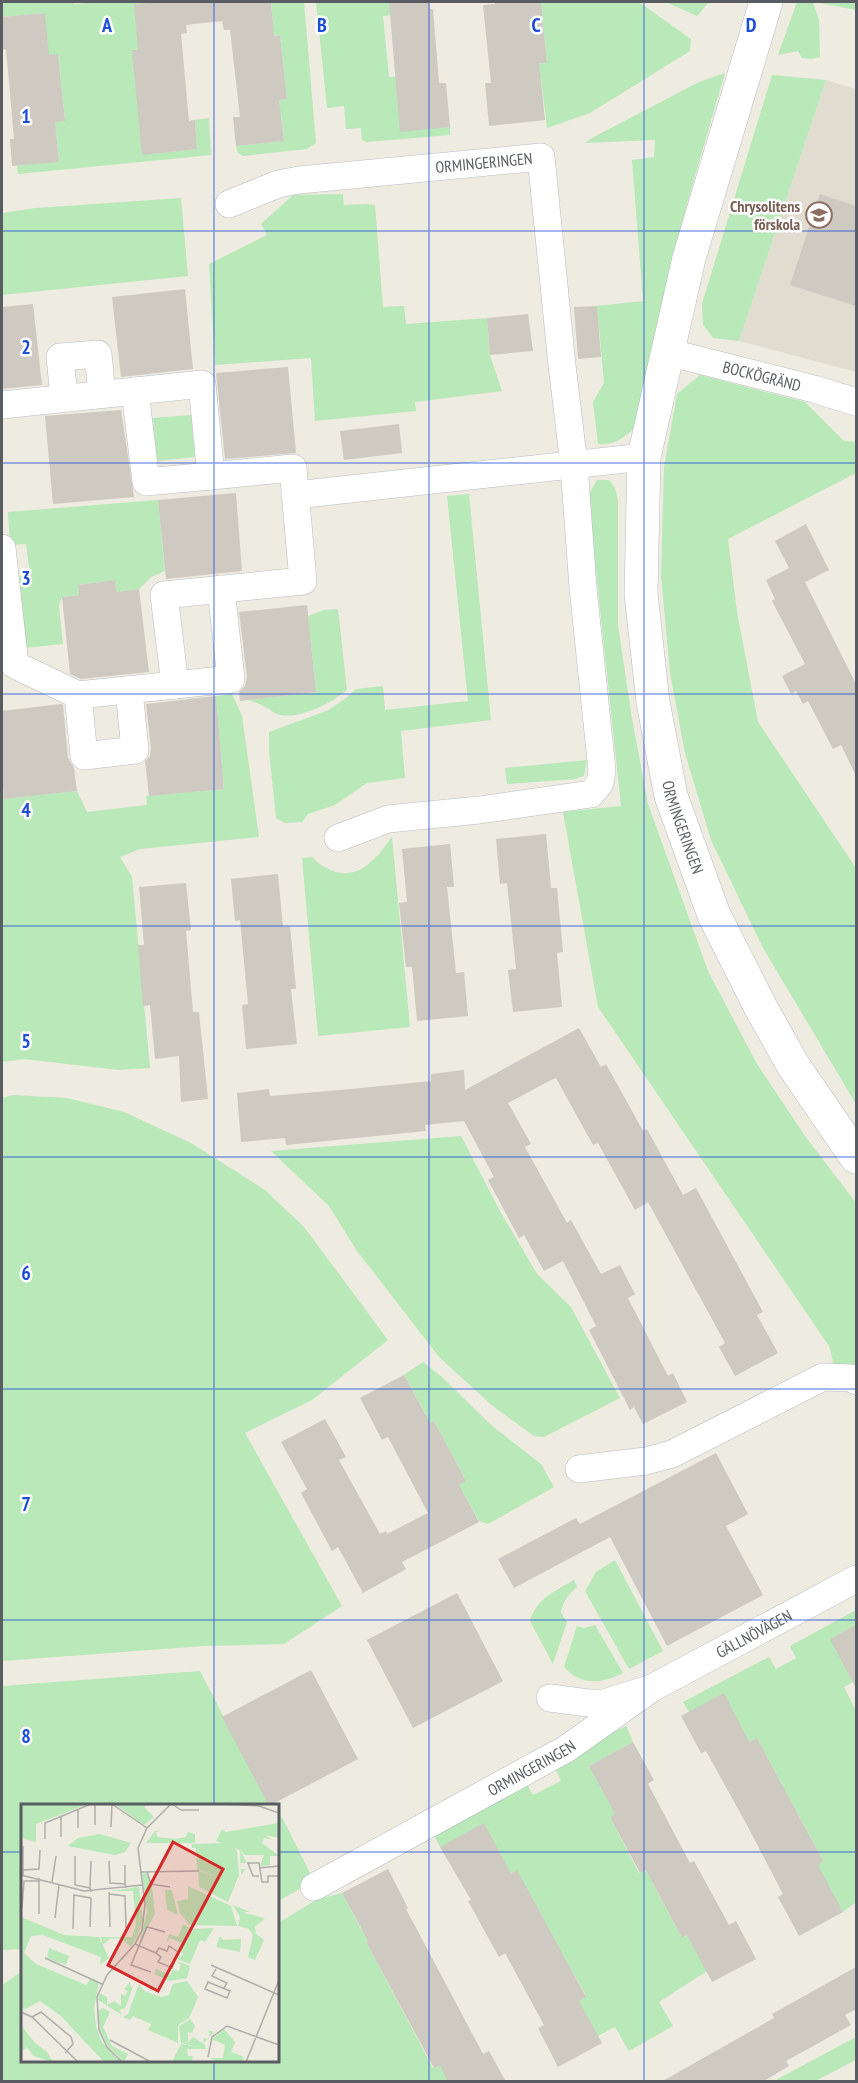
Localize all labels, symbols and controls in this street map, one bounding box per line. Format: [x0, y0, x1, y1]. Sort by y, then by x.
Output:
text: A [101, 12, 113, 38]
text: B [317, 12, 327, 38]
text: C [531, 12, 541, 38]
text: D [746, 12, 757, 38]
text: 1 [21, 103, 31, 129]
street label: ORMINGERINGEN [435, 148, 533, 177]
place label: Chrysolitens förskola [730, 196, 800, 234]
school or university icon: Chrysolitens förskola [804, 200, 834, 230]
text: 2 [21, 334, 31, 360]
street label: BOCKÖGRÄND [721, 356, 803, 395]
text: 3 [21, 565, 31, 591]
street label: ORMINGERINGEN [658, 779, 708, 876]
text: 4 [21, 797, 31, 823]
text: 5 [21, 1028, 31, 1054]
text: 6 [21, 1260, 31, 1286]
text: 7 [21, 1491, 31, 1517]
street label: GÄLLNÖVÄGEN [712, 1605, 795, 1662]
text: 8 [21, 1723, 31, 1749]
street label: ORMINGERINGEN [484, 1735, 579, 1800]
inset map [21, 1804, 279, 2062]

